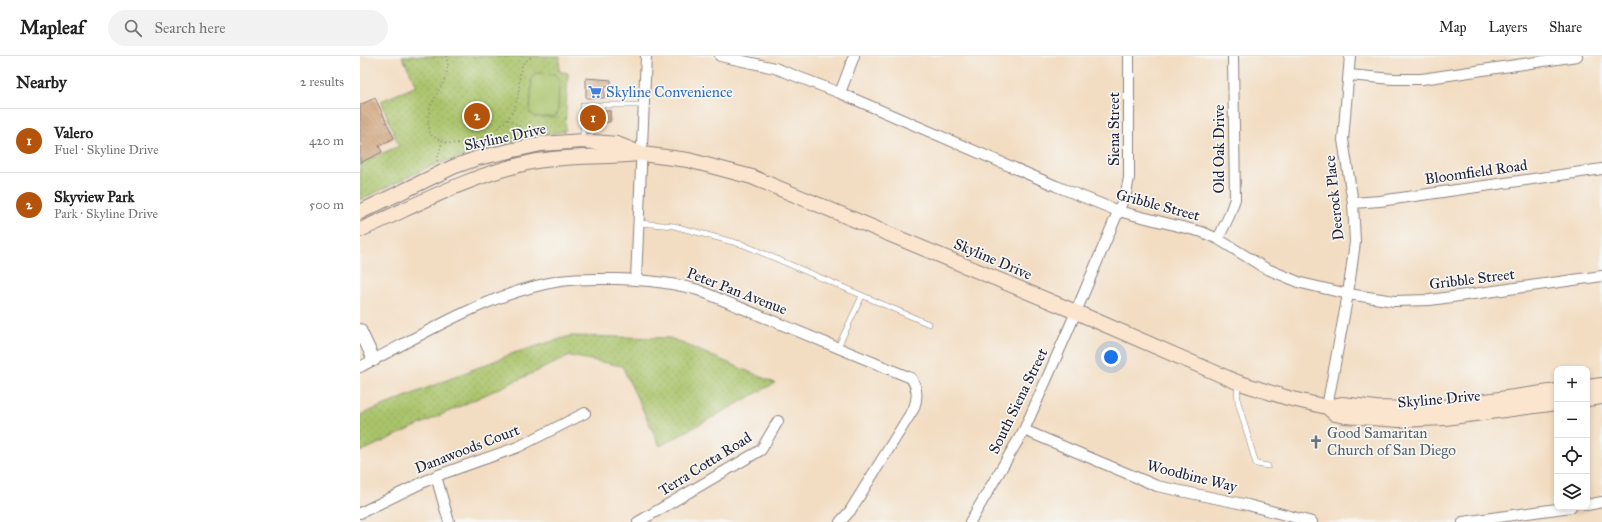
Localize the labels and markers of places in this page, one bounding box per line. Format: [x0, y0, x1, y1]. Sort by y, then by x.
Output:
place label: Skyline Convenience [606, 83, 733, 101]
supermarket icon: Skyline Convenience [587, 84, 603, 100]
pin: 2 [464, 101, 490, 131]
pin: 1 [580, 103, 606, 133]
place label: Good Samaritan Church of San Diego [1327, 424, 1456, 459]
church icon: Good Samaritan Church of San Diego [1308, 434, 1324, 450]

